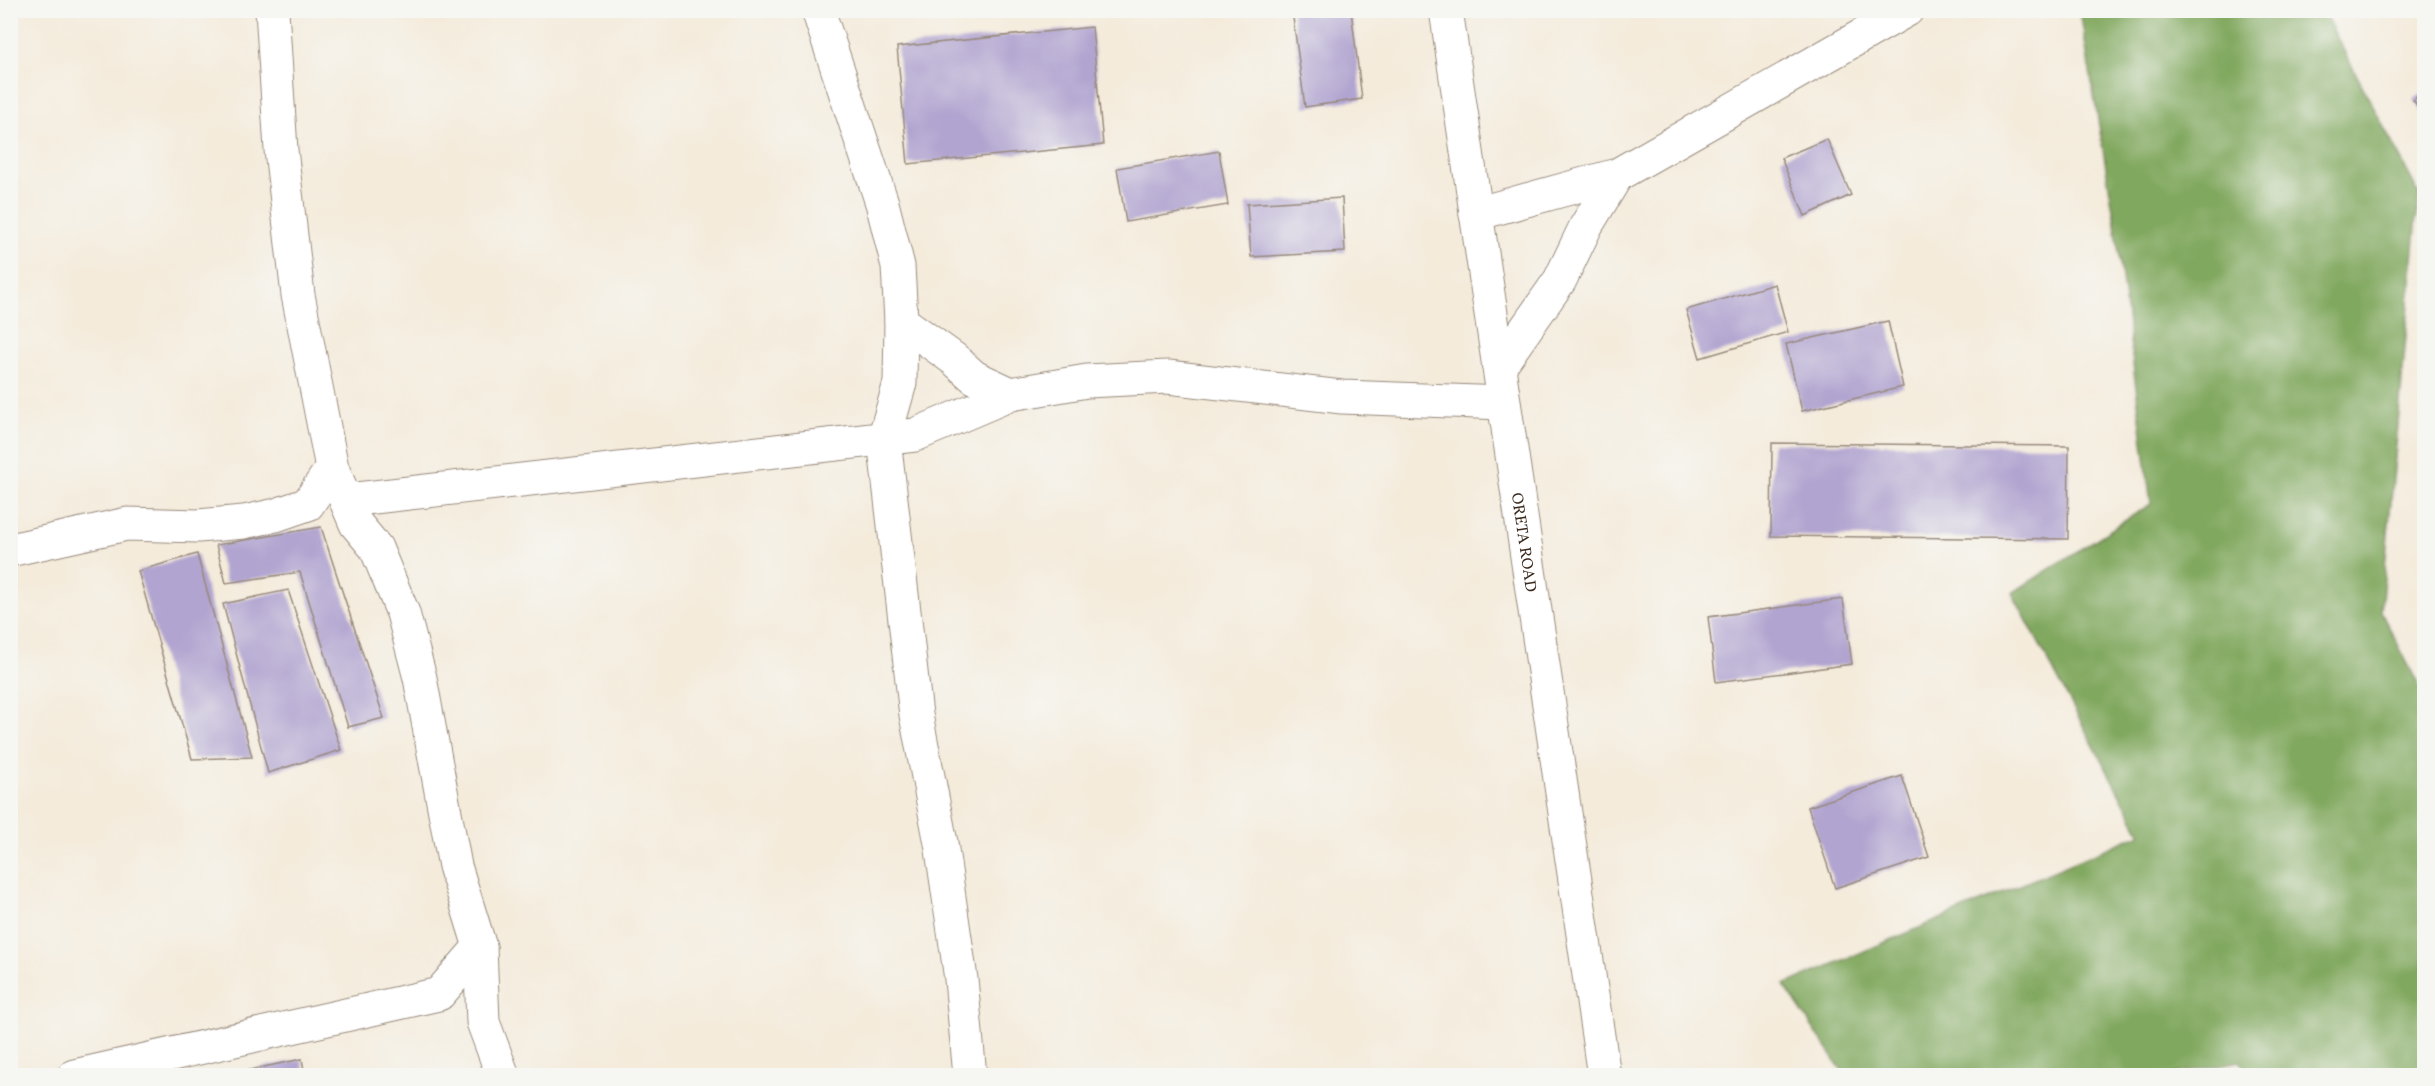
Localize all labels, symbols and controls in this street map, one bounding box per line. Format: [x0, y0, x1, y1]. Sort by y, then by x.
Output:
street label: ORETA ROAD [1505, 491, 1541, 594]

